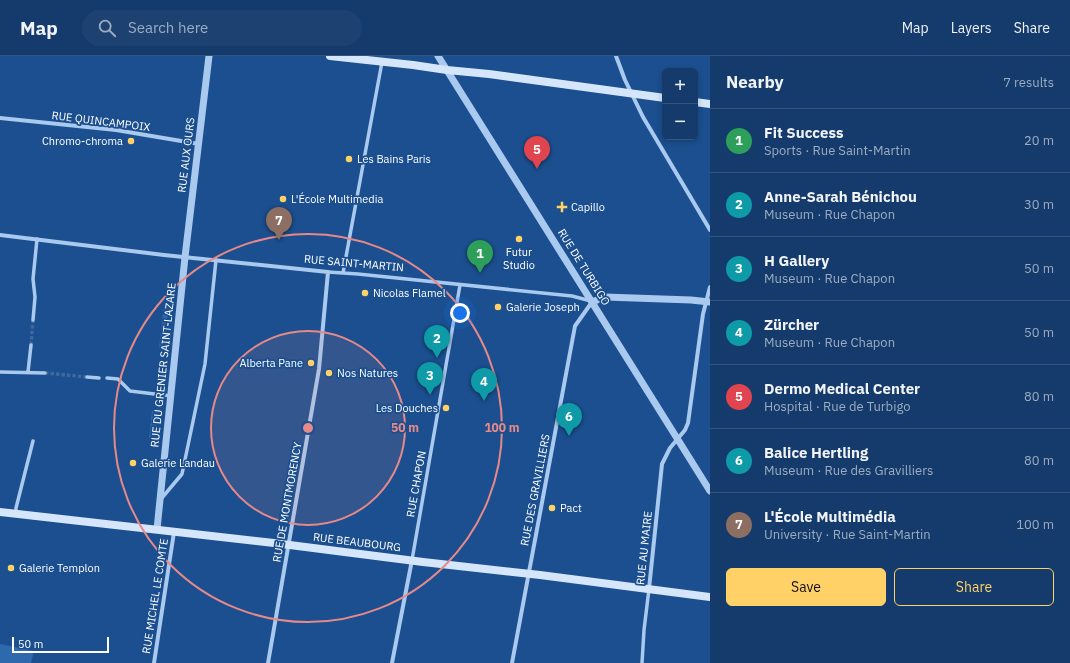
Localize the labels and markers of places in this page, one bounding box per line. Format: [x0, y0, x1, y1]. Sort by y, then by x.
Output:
place label: Chromo-chroma [42, 134, 123, 148]
marker: Chromo-chroma [126, 136, 136, 146]
pin: 5 [524, 136, 550, 169]
place label: Les Bains Paris [357, 152, 431, 166]
marker: Les Bains Paris [344, 154, 354, 164]
place label: L'École Multimedia [291, 192, 383, 206]
marker: L'École Multimedia [278, 194, 288, 204]
place label: Capillo [571, 200, 605, 214]
marker: Capillo [556, 201, 568, 213]
pin: 7 [266, 207, 292, 240]
marker: Futur Studio [514, 234, 524, 244]
pin: 1 [467, 240, 493, 273]
place label: Futur Studio [503, 245, 535, 272]
place label: Nicolas Flamel [373, 286, 446, 300]
marker: Nicolas Flamel [360, 288, 370, 298]
place label: Galerie Joseph [506, 300, 580, 314]
marker: Galerie Joseph [493, 302, 503, 312]
pin: 2 [424, 325, 450, 358]
place label: Alberta Pane [239, 356, 303, 370]
marker: Alberta Pane [306, 358, 316, 368]
pin: 3 [417, 362, 443, 395]
place label: Nos Natures [337, 366, 398, 380]
marker: Nos Natures [324, 368, 334, 378]
pin: 4 [471, 368, 497, 401]
place label: Les Douches [376, 401, 438, 415]
marker: Les Douches [441, 403, 451, 413]
pin: 6 [556, 403, 582, 436]
centre of rings [301, 421, 315, 435]
place label: Galerie Landau [141, 456, 215, 470]
marker: Galerie Landau [128, 458, 138, 468]
place label: Pact [560, 501, 582, 515]
marker: Pact [547, 503, 557, 513]
place label: Galerie Templon [19, 561, 100, 575]
marker: Galerie Templon [6, 563, 16, 573]

